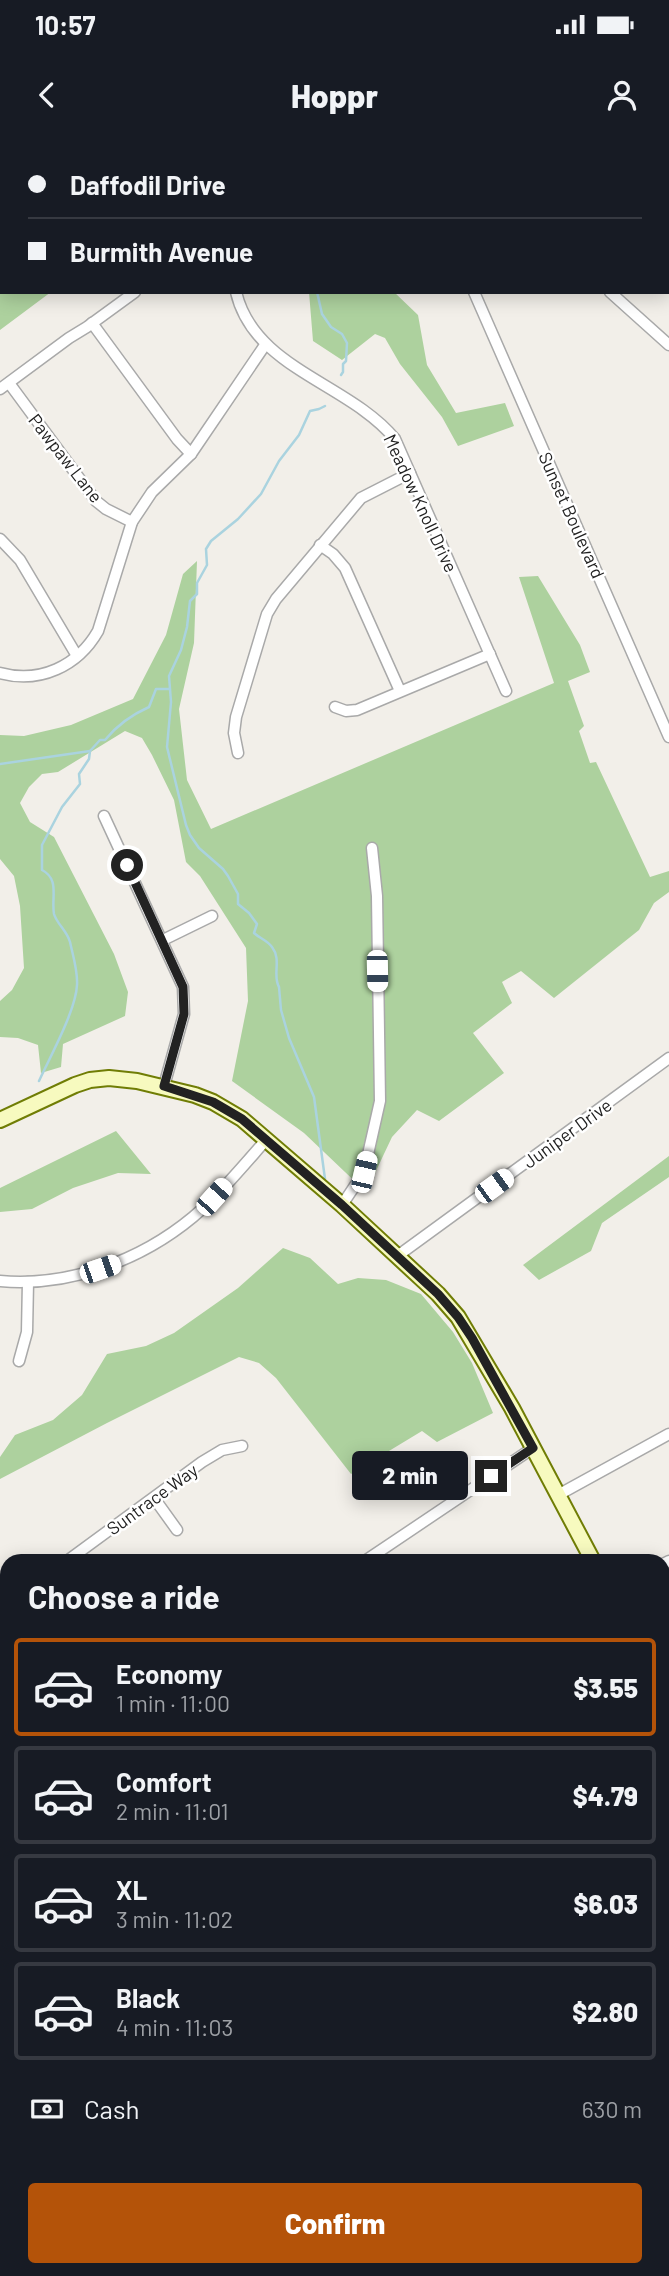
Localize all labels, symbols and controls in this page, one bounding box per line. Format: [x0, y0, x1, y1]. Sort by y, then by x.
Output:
text: 10:57 [35, 9, 95, 40]
icon: back [28, 76, 66, 114]
text: Hoppr [291, 76, 378, 114]
icon: person [603, 76, 641, 114]
text: Daffodil Drive [70, 169, 226, 200]
text: Burmith Avenue [70, 236, 253, 267]
street label: Pawpaw Lane [24, 409, 108, 507]
street label: Meadow Knoll Drive [379, 430, 463, 576]
street label: Sunset Boulevard [534, 448, 610, 582]
route start [111, 849, 143, 881]
car [367, 950, 388, 992]
street label: Juniper Drive [518, 1094, 616, 1172]
car [350, 1149, 379, 1195]
car [471, 1165, 518, 1207]
car [193, 1174, 236, 1220]
car [77, 1252, 124, 1286]
callout: 2 min [351, 1452, 466, 1500]
street label: Suntrace Way [102, 1459, 202, 1539]
route end [475, 1460, 507, 1492]
text: 2 min [382, 1461, 438, 1489]
text: Choose a ride [28, 1577, 220, 1615]
icon: car [32, 1656, 95, 1719]
text: Economy [116, 1658, 222, 1689]
text: $3.55 [573, 1672, 638, 1703]
text: 1 min · 11:00 [116, 1689, 230, 1717]
icon: car [32, 1764, 95, 1827]
text: Comfort [116, 1766, 212, 1797]
text: $4.79 [573, 1780, 638, 1811]
text: 2 min · 11:01 [116, 1797, 229, 1825]
icon: car [32, 1872, 95, 1935]
text: XL [116, 1874, 147, 1905]
text: $6.03 [573, 1888, 638, 1919]
text: 3 min · 11:02 [116, 1905, 233, 1933]
icon: car [32, 1980, 95, 2043]
text: Black [116, 1982, 180, 2013]
text: $2.80 [572, 1996, 638, 2027]
text: 4 min · 11:03 [116, 2013, 233, 2041]
icon: cash [28, 2090, 66, 2128]
text: Cash [84, 2093, 139, 2124]
text: 630 m [582, 2095, 642, 2123]
button: Confirm [28, 2183, 642, 2263]

